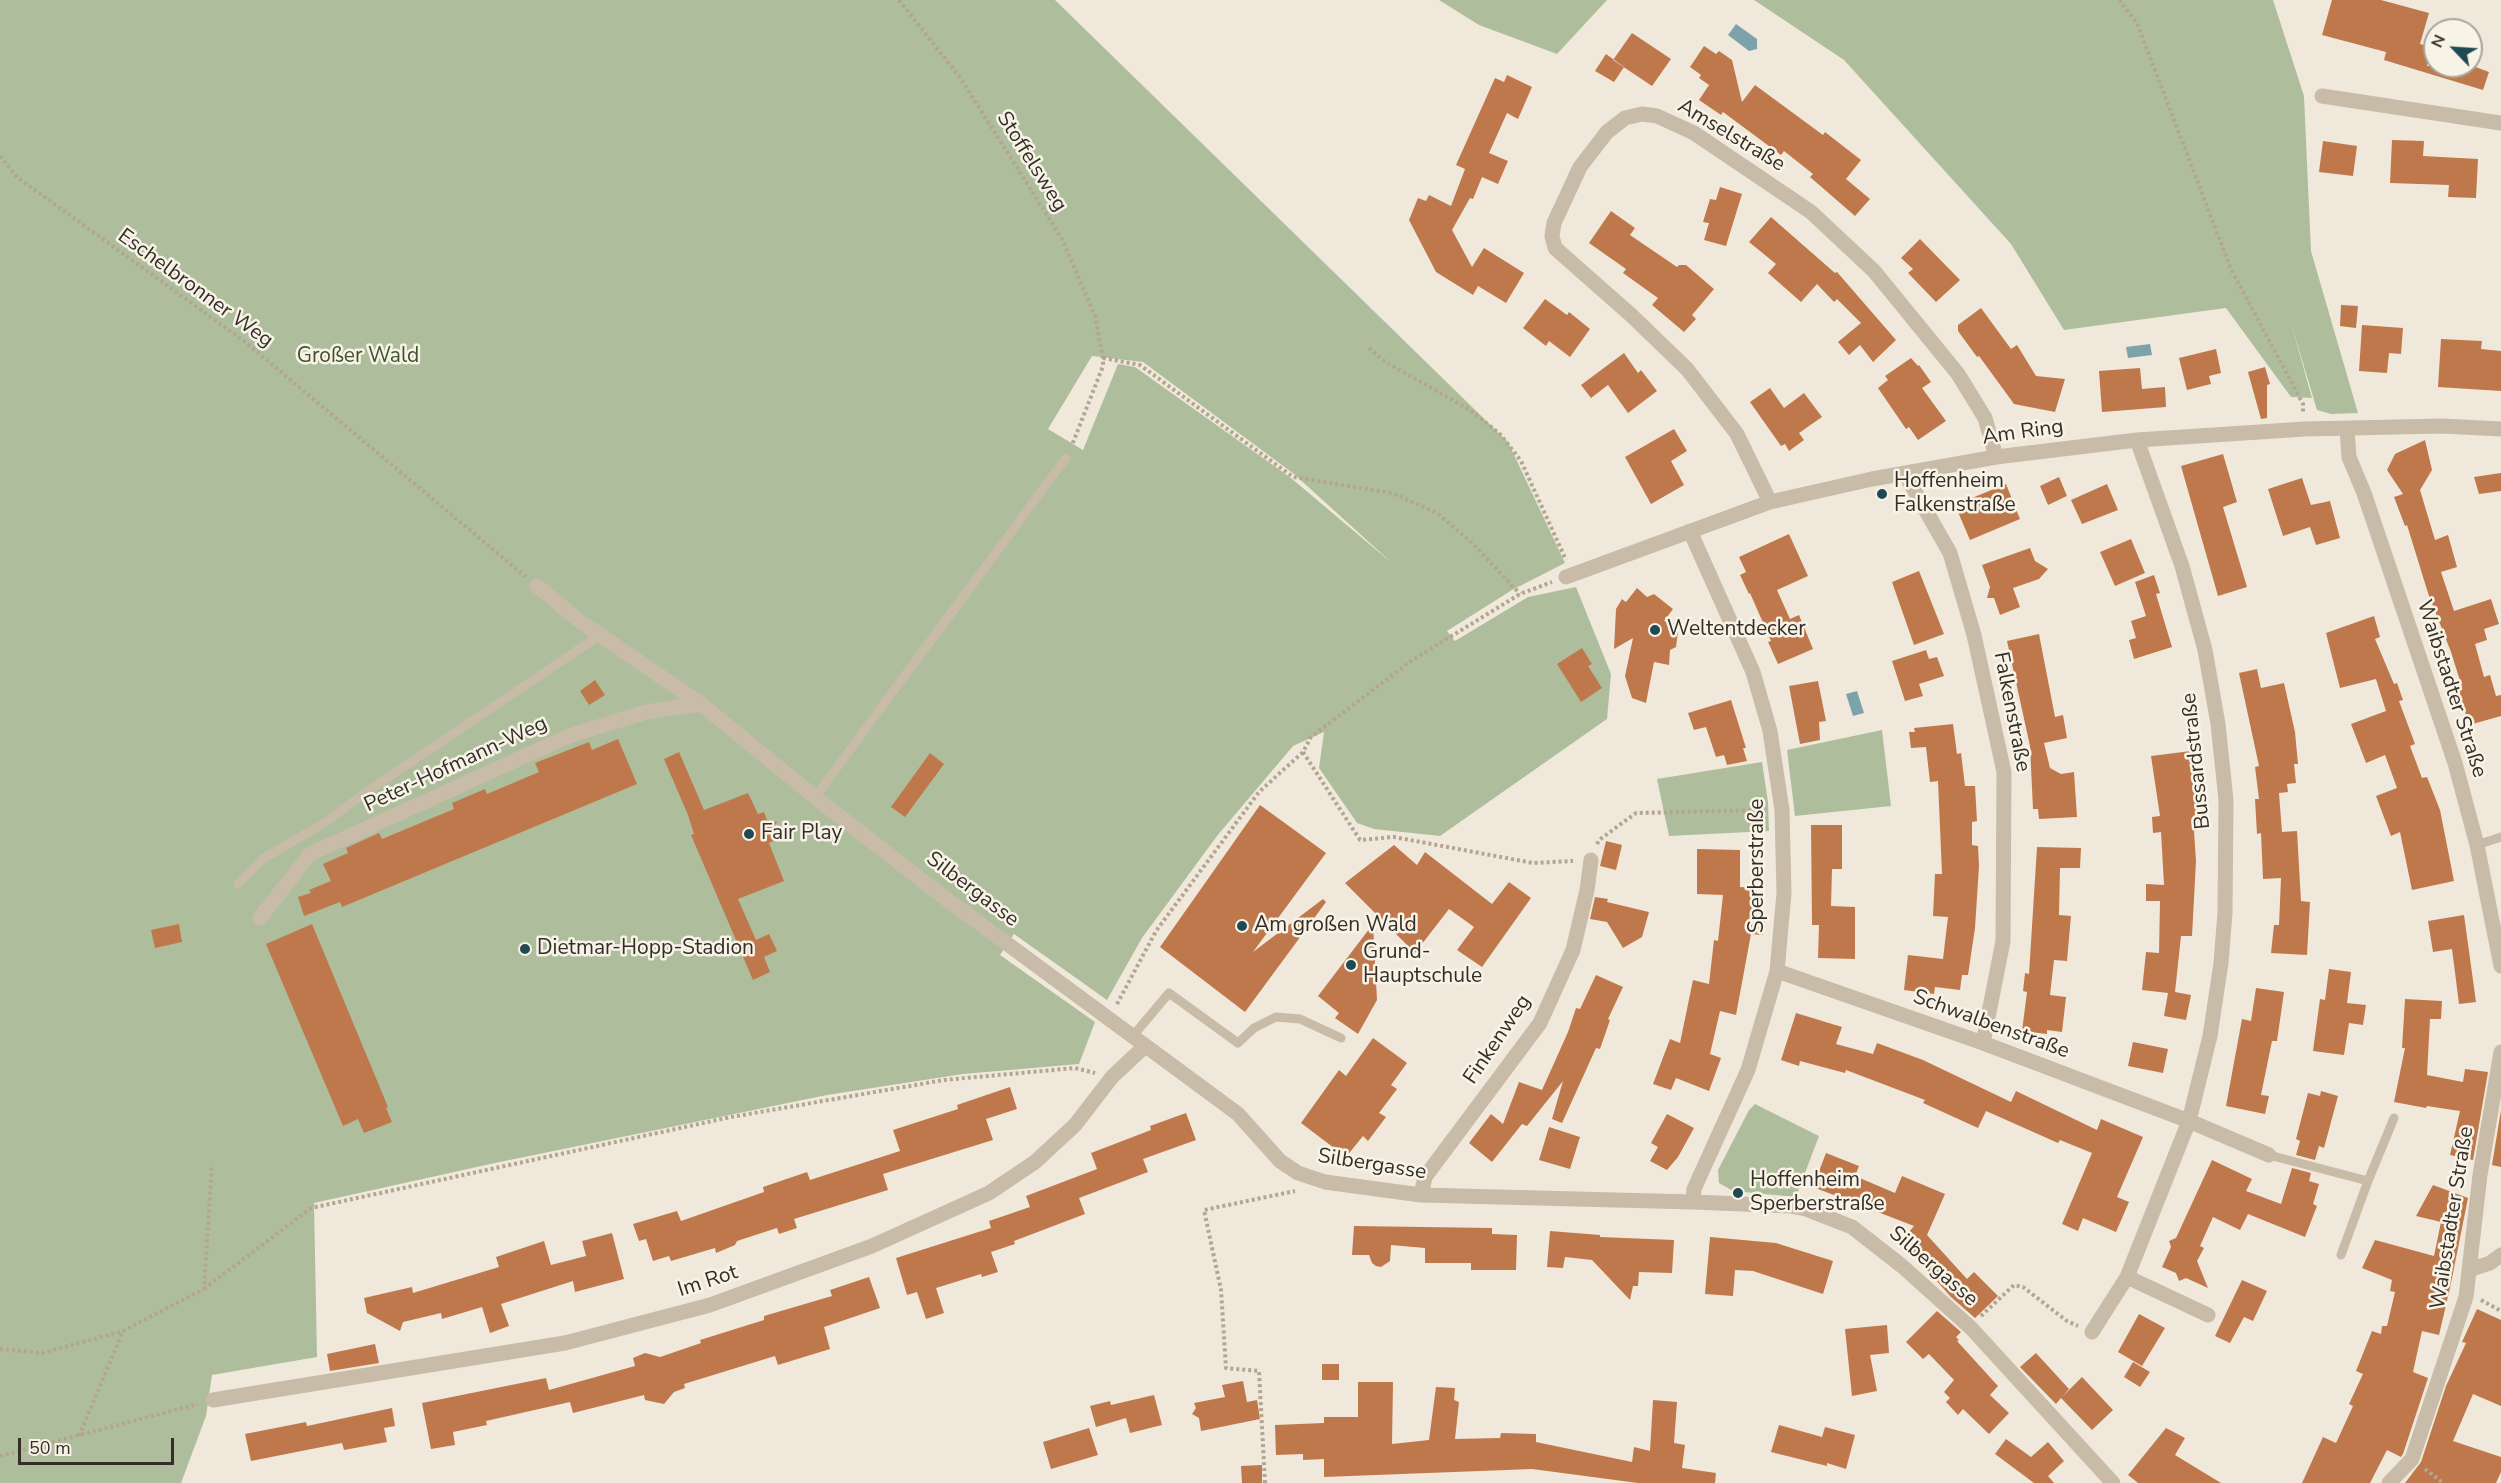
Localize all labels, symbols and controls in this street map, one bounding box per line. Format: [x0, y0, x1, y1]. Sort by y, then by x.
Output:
north arrow [2423, 18, 2483, 78]
text: N [2426, 31, 2451, 51]
street label: Amselstraße [1673, 94, 1789, 178]
street label: Stoffelsweg [990, 107, 1072, 217]
street label: Eschelbronner Weg [112, 224, 278, 354]
park label: Großer Wald [297, 344, 419, 370]
street label: Am Ring [1981, 415, 2065, 451]
place label: Hoffenheim Falkenstraße [1894, 469, 2016, 519]
marker: Hoffenheim Falkenstraße [1875, 487, 1889, 501]
street label: Waibstadter Straße [2410, 597, 2492, 781]
place label: Weltentdecker [1667, 617, 1806, 643]
marker: Weltentdecker [1648, 623, 1662, 637]
street label: Falkenstraße [1987, 650, 2035, 774]
street label: Bussardstraße [2177, 692, 2217, 830]
street label: Peter-Hofmann-Weg [360, 712, 552, 818]
street label: Sperberstraße [1745, 799, 1771, 933]
place label: Fair Play [761, 821, 842, 847]
marker: Fair Play [742, 827, 756, 841]
street label: Silbergasse [921, 847, 1023, 933]
place label: Am großen Wald [1254, 913, 1417, 939]
marker: Am großen Wald [1235, 919, 1249, 933]
place label: Dietmar-Hopp-Stadion [537, 936, 754, 962]
place label: Grund- Hauptschule [1363, 940, 1482, 990]
marker: Dietmar-Hopp-Stadion [518, 942, 532, 956]
marker: Grund- Hauptschule [1344, 958, 1358, 972]
street label: Schwalbenstraße [1909, 985, 2073, 1065]
street label: Finkenweg [1459, 990, 1537, 1090]
street label: Waibstadter Straße [2426, 1125, 2480, 1311]
street label: Silbergasse [1316, 1144, 1428, 1186]
place label: Hoffenheim Sperberstraße [1750, 1168, 1885, 1218]
marker: Hoffenheim Sperberstraße [1731, 1186, 1745, 1200]
street label: Silbergasse [1883, 1222, 1983, 1312]
street label: Im Rot [675, 1261, 741, 1303]
scale bar [21, 1426, 177, 1464]
text: 50 m [29, 1436, 71, 1460]

